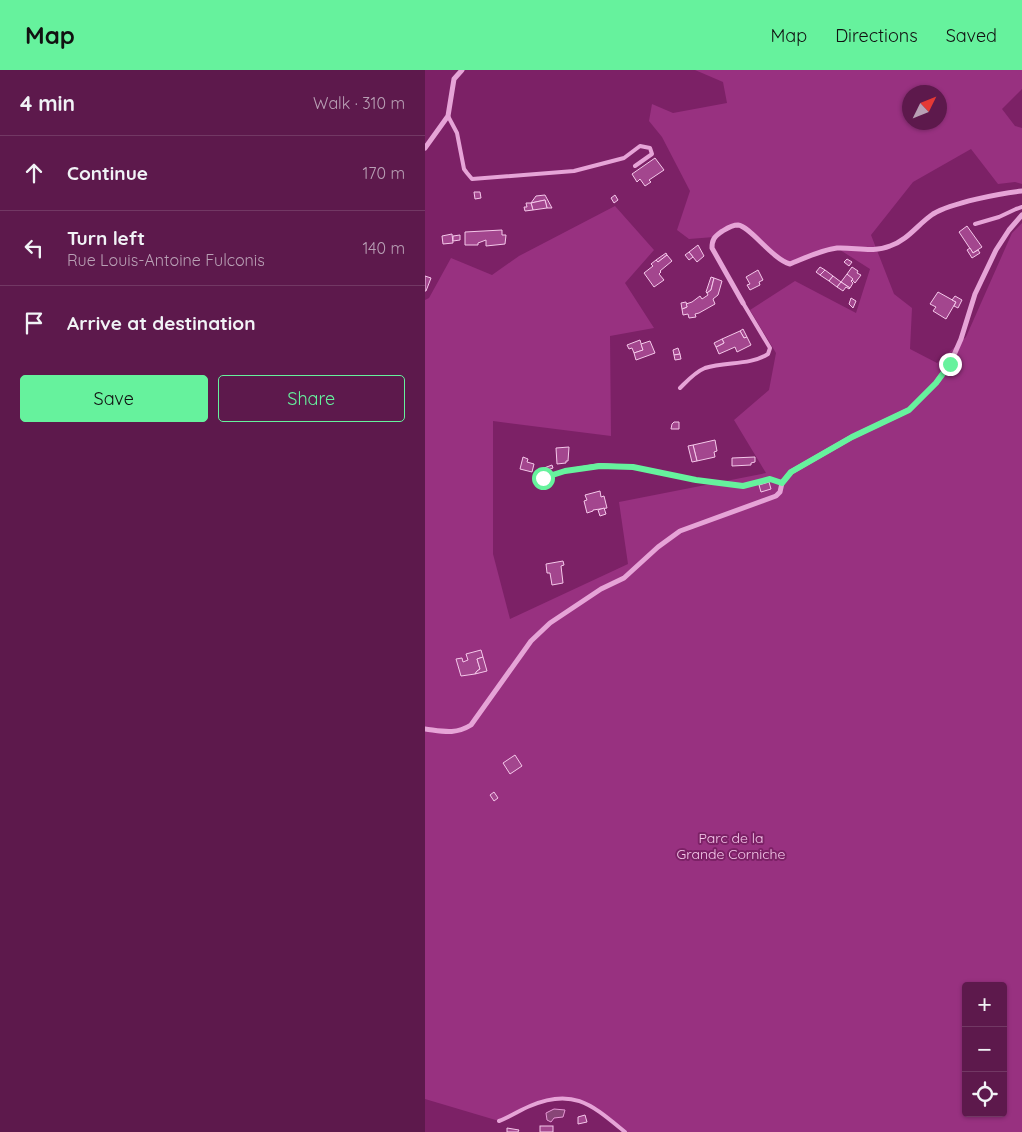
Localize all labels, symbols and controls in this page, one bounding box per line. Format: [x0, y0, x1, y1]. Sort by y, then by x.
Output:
text: Map [25, 20, 75, 50]
text: Map [770, 24, 807, 47]
text: Directions [835, 24, 918, 47]
text: Saved [946, 24, 997, 47]
north arrow [902, 85, 947, 130]
text: 4 min [20, 90, 75, 116]
text: Walk · 310 m [313, 93, 405, 113]
icon: ahead [20, 159, 48, 187]
text: Continue [67, 161, 148, 185]
text: 170 m [362, 163, 405, 183]
text: Turn left [67, 226, 145, 250]
icon: left [20, 234, 48, 262]
text: 140 m [362, 238, 405, 258]
text: Rue Louis-Antoine Fulconis [67, 250, 265, 270]
icon: arrive [20, 309, 48, 337]
text: Arrive at destination [67, 311, 256, 335]
route end [939, 353, 962, 376]
button: Save [20, 375, 208, 422]
button: Share [218, 375, 405, 422]
route start [532, 467, 555, 490]
park label: Parc de la Grande Corniche [677, 829, 786, 863]
map controls [962, 982, 1007, 1117]
button: + [962, 982, 1007, 1027]
button: − [962, 1027, 1007, 1072]
button: locate [962, 1072, 1007, 1117]

